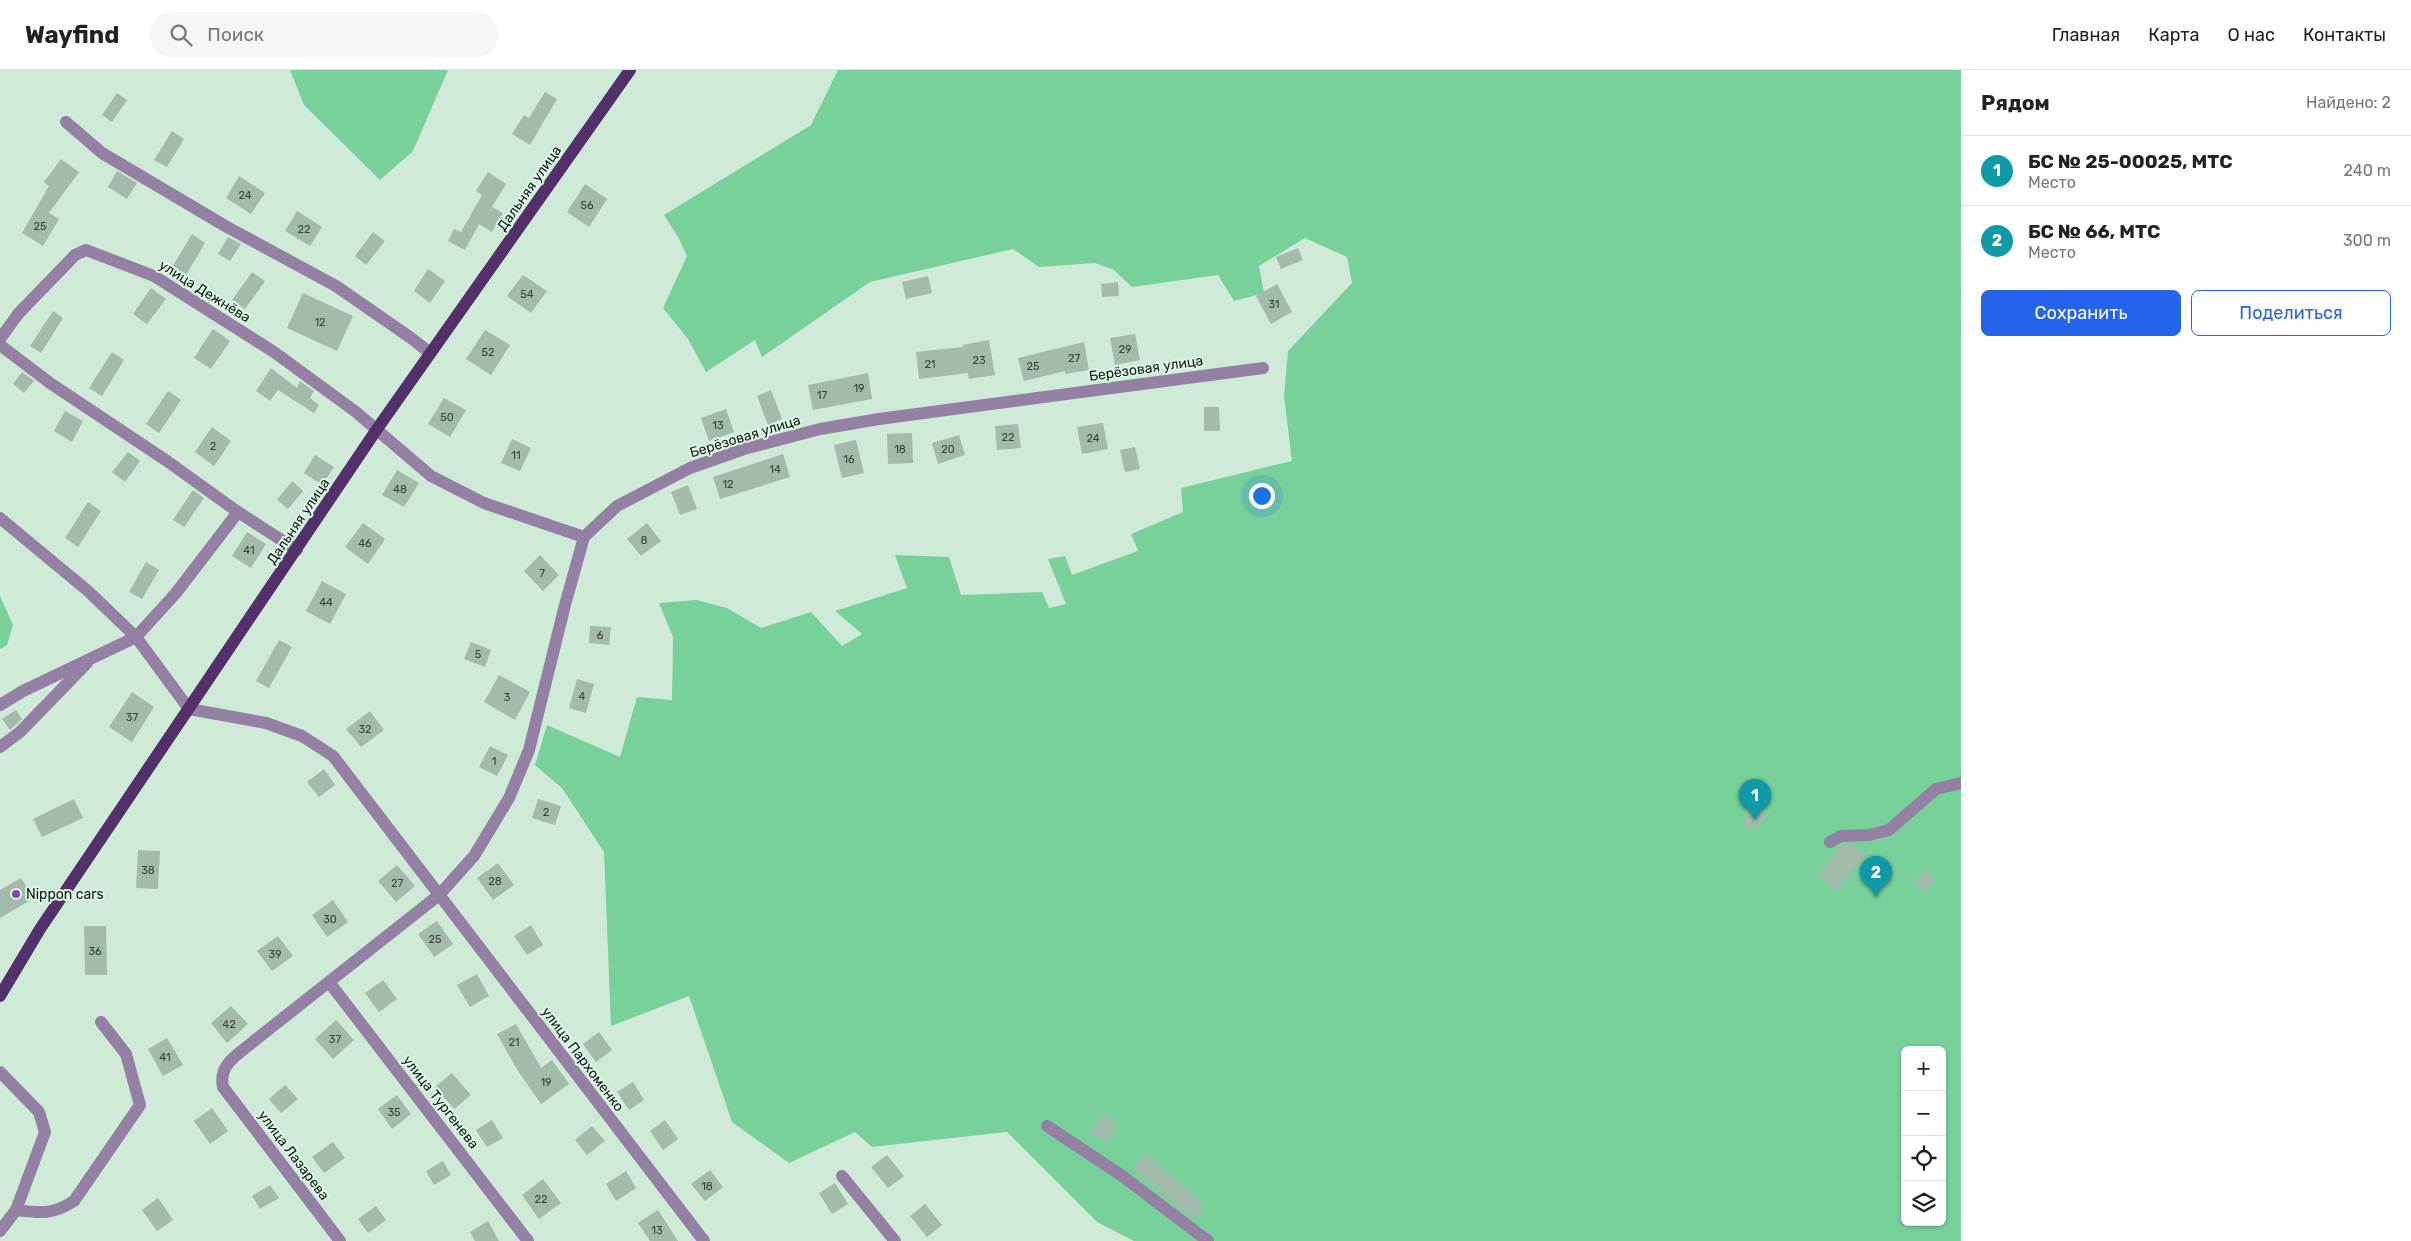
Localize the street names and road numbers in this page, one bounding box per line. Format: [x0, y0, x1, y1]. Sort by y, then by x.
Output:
street label: Дальняя улица [494, 142, 565, 234]
street label: улица Дежнёва [156, 257, 254, 326]
street label: Берёзовая улица [1088, 352, 1204, 385]
street label: Берёзовая улица [688, 412, 803, 461]
street label: Дальняя улица [263, 475, 333, 568]
street label: улица Пархоменко [538, 1004, 627, 1115]
street label: улица Тургенева [399, 1052, 482, 1152]
street label: улица Лазарева [254, 1107, 333, 1204]

